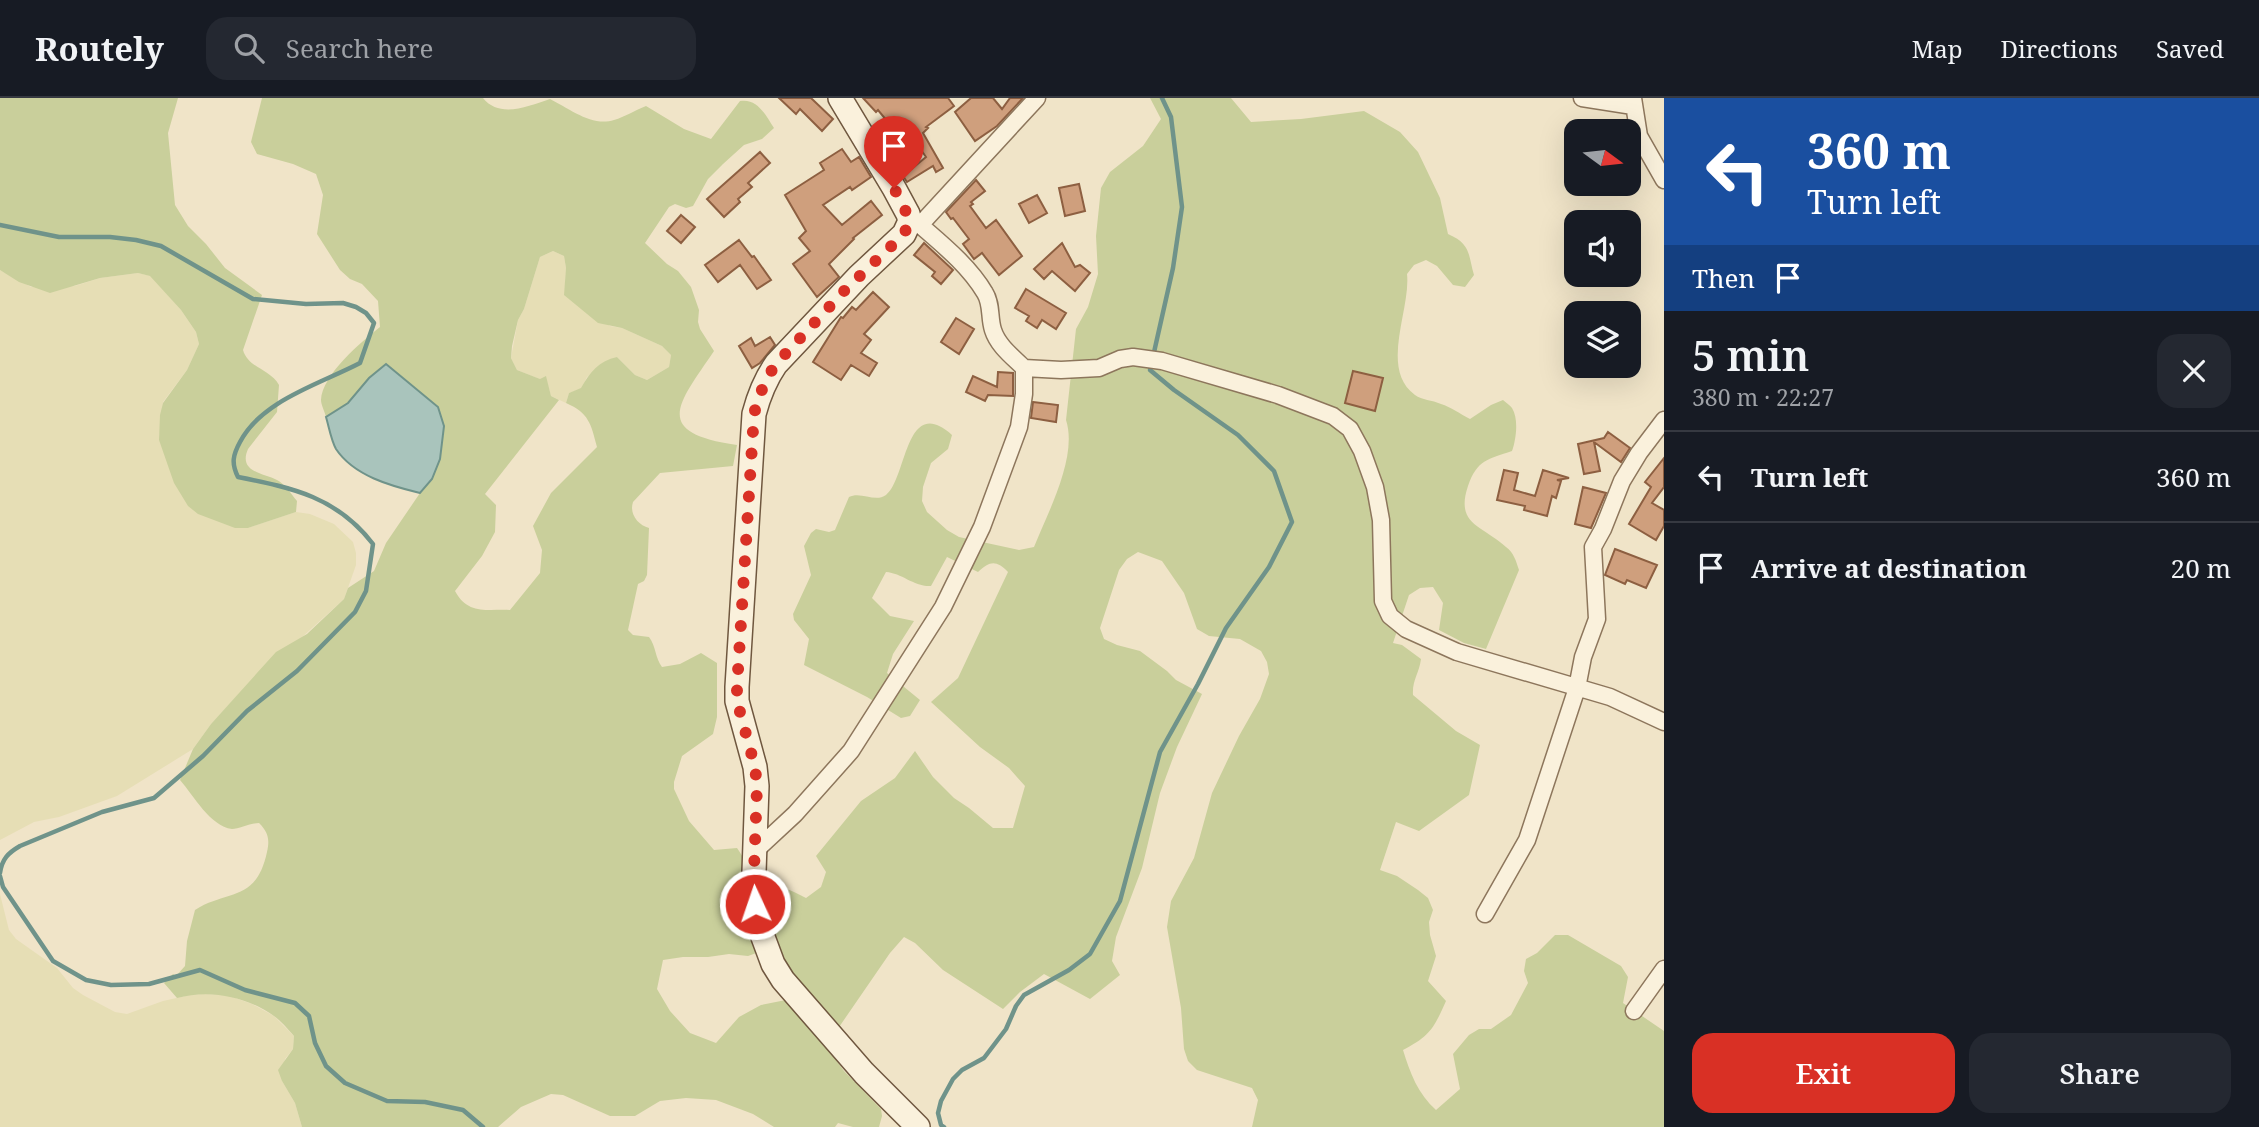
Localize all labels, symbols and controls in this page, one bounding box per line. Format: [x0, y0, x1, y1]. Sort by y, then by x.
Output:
search box [206, 17, 696, 80]
text: Routely [35, 26, 164, 71]
icon: search [230, 29, 268, 67]
text: Search here [286, 30, 433, 66]
text: Map [1912, 32, 1963, 65]
text: Directions [2001, 32, 2118, 65]
text: Saved [2156, 32, 2224, 65]
pin [864, 116, 924, 188]
text: 360 m [1807, 117, 1951, 183]
north arrow [1564, 119, 1642, 196]
map controls [1564, 119, 1641, 378]
icon: left [1692, 126, 1783, 217]
icon: arrive [875, 127, 913, 165]
text: Turn left [1807, 180, 1941, 223]
button: sound [1564, 210, 1641, 287]
icon: arrive [1769, 259, 1807, 297]
text: Then [1692, 260, 1755, 296]
button: layers [1564, 301, 1641, 378]
text: 5 min [1692, 326, 1809, 383]
button: close [2157, 334, 2231, 408]
text: 380 m · 22:27 [1692, 381, 1834, 413]
icon: left [1692, 458, 1730, 496]
text: Turn left [1751, 459, 1868, 495]
text: 360 m [2156, 459, 2231, 495]
icon: arrive [1692, 549, 1730, 587]
text: Arrive at destination [1751, 550, 2027, 586]
text: 20 m [2171, 550, 2231, 586]
position arrow [718, 867, 792, 941]
button: Exit [1692, 1033, 1955, 1113]
button: Share [1969, 1033, 2231, 1113]

